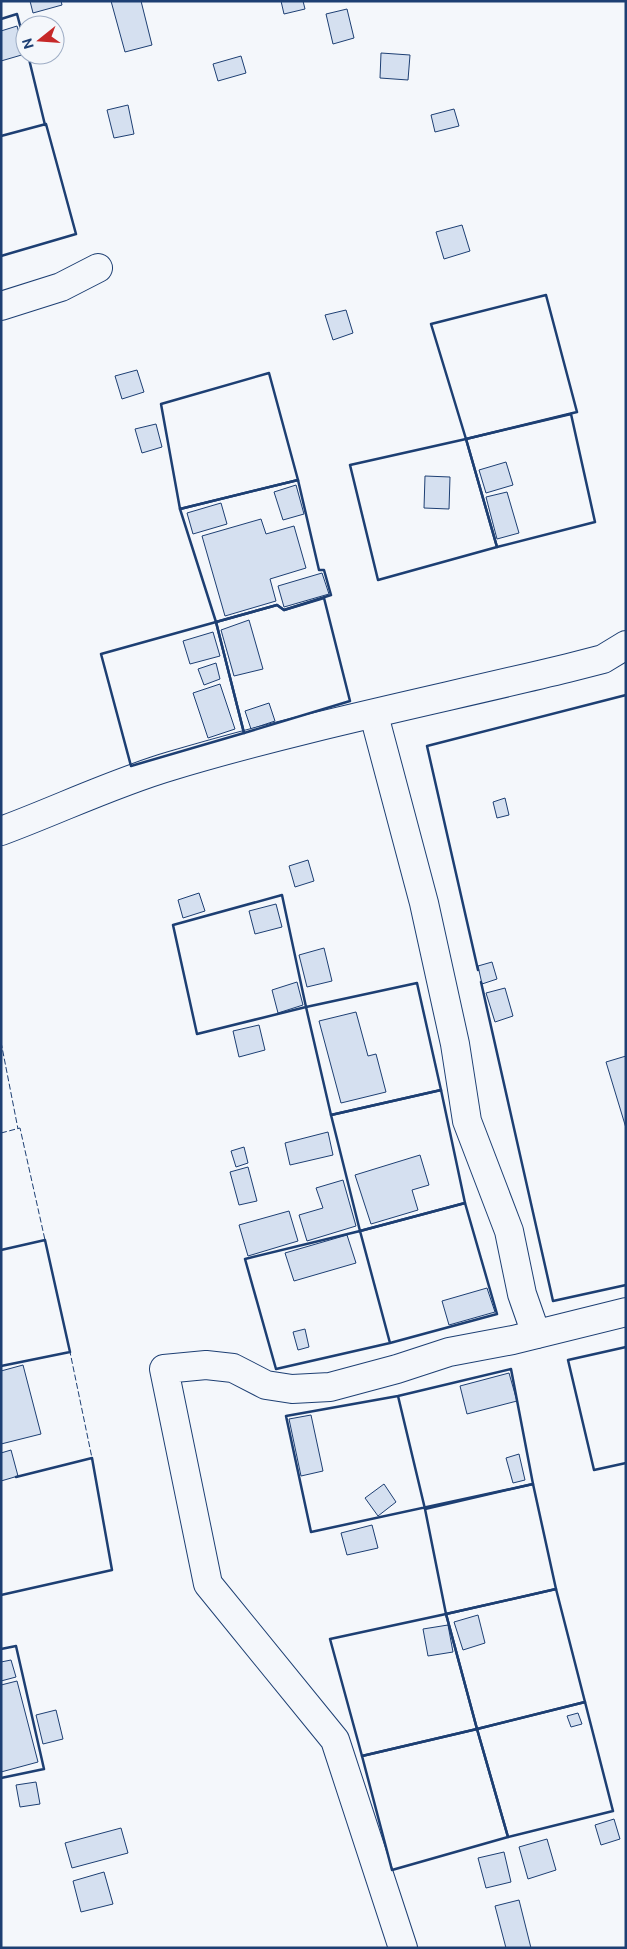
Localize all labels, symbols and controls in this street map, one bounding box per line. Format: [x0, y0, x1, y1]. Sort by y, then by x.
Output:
north arrow [15, 15, 65, 65]
text: N [18, 36, 37, 51]

